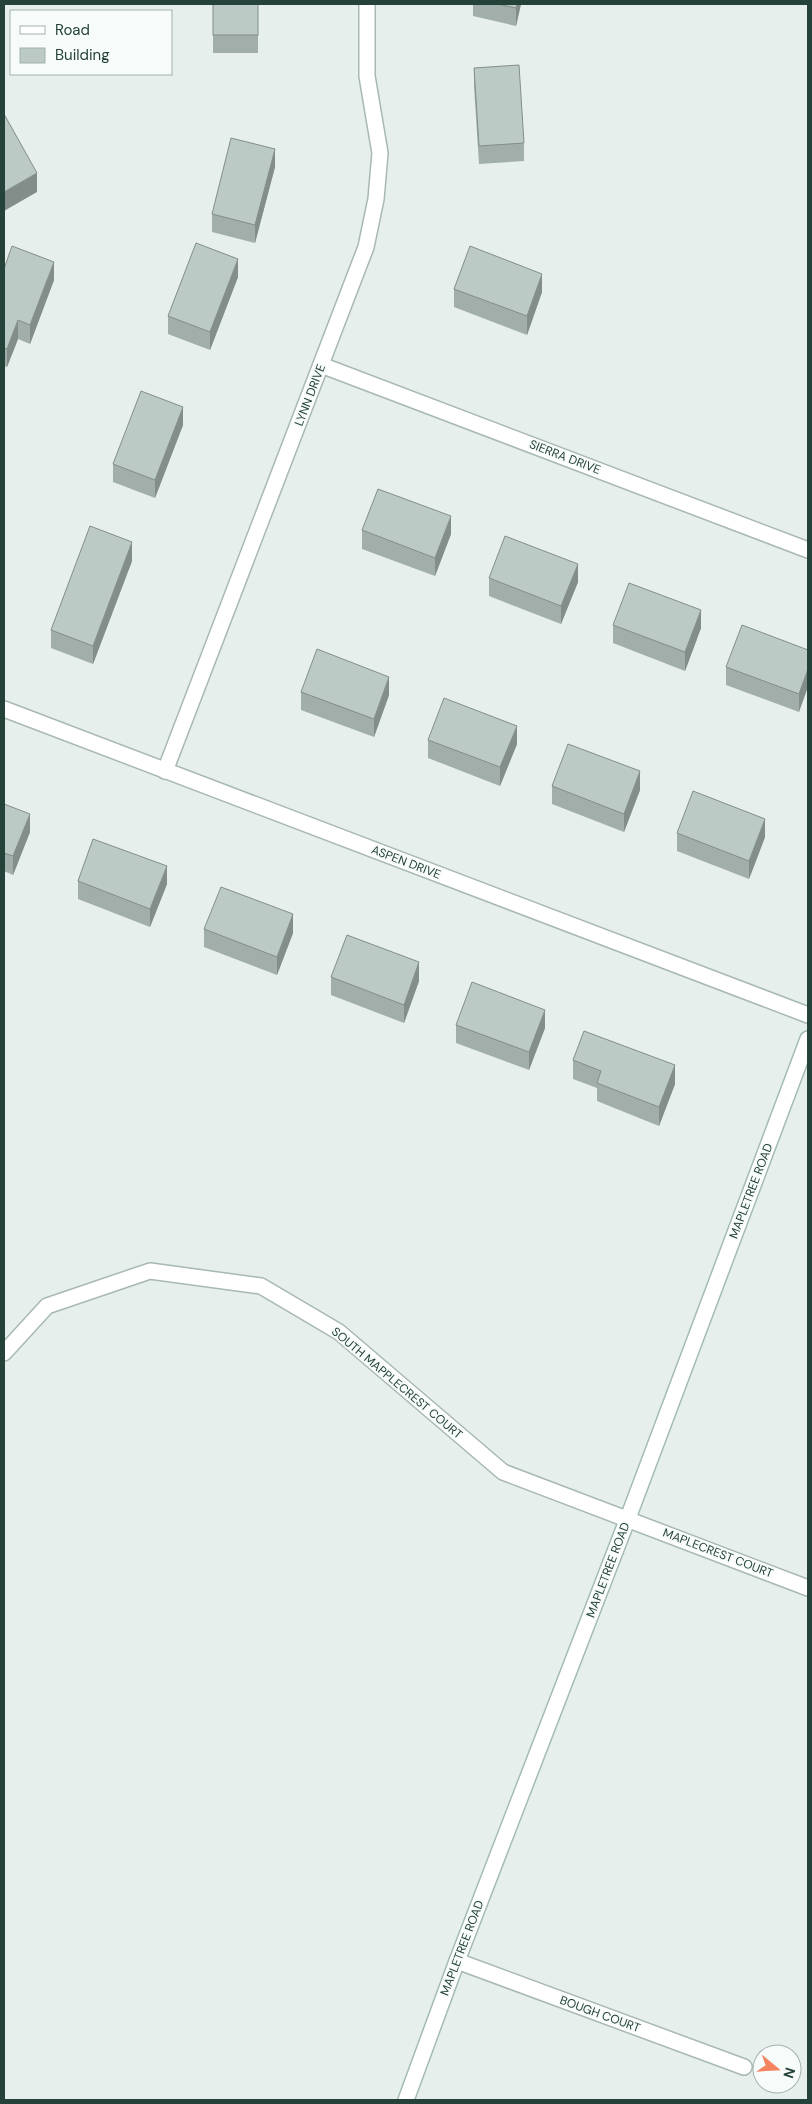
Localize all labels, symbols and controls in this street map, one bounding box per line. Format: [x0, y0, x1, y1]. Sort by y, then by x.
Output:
legend [10, 10, 172, 75]
text: Road [55, 20, 90, 40]
text: Building [55, 45, 110, 65]
street label: LYNN DRIVE [291, 362, 329, 428]
street label: SIERRA DRIVE [527, 436, 603, 478]
street label: ASPEN DRIVE [369, 841, 443, 883]
street label: MAPLETREE ROAD [725, 1141, 777, 1241]
street label: SOUTH MAPPLECREST COURT [328, 1323, 466, 1443]
street label: MAPLETREE ROAD [582, 1520, 634, 1620]
street label: MAPLECREST COURT [661, 1525, 776, 1582]
street label: MAPLETREE ROAD [436, 1898, 488, 1998]
street label: BOUGH COURT [558, 1992, 643, 2036]
north arrow [752, 2044, 802, 2094]
text: N [779, 2065, 800, 2081]

